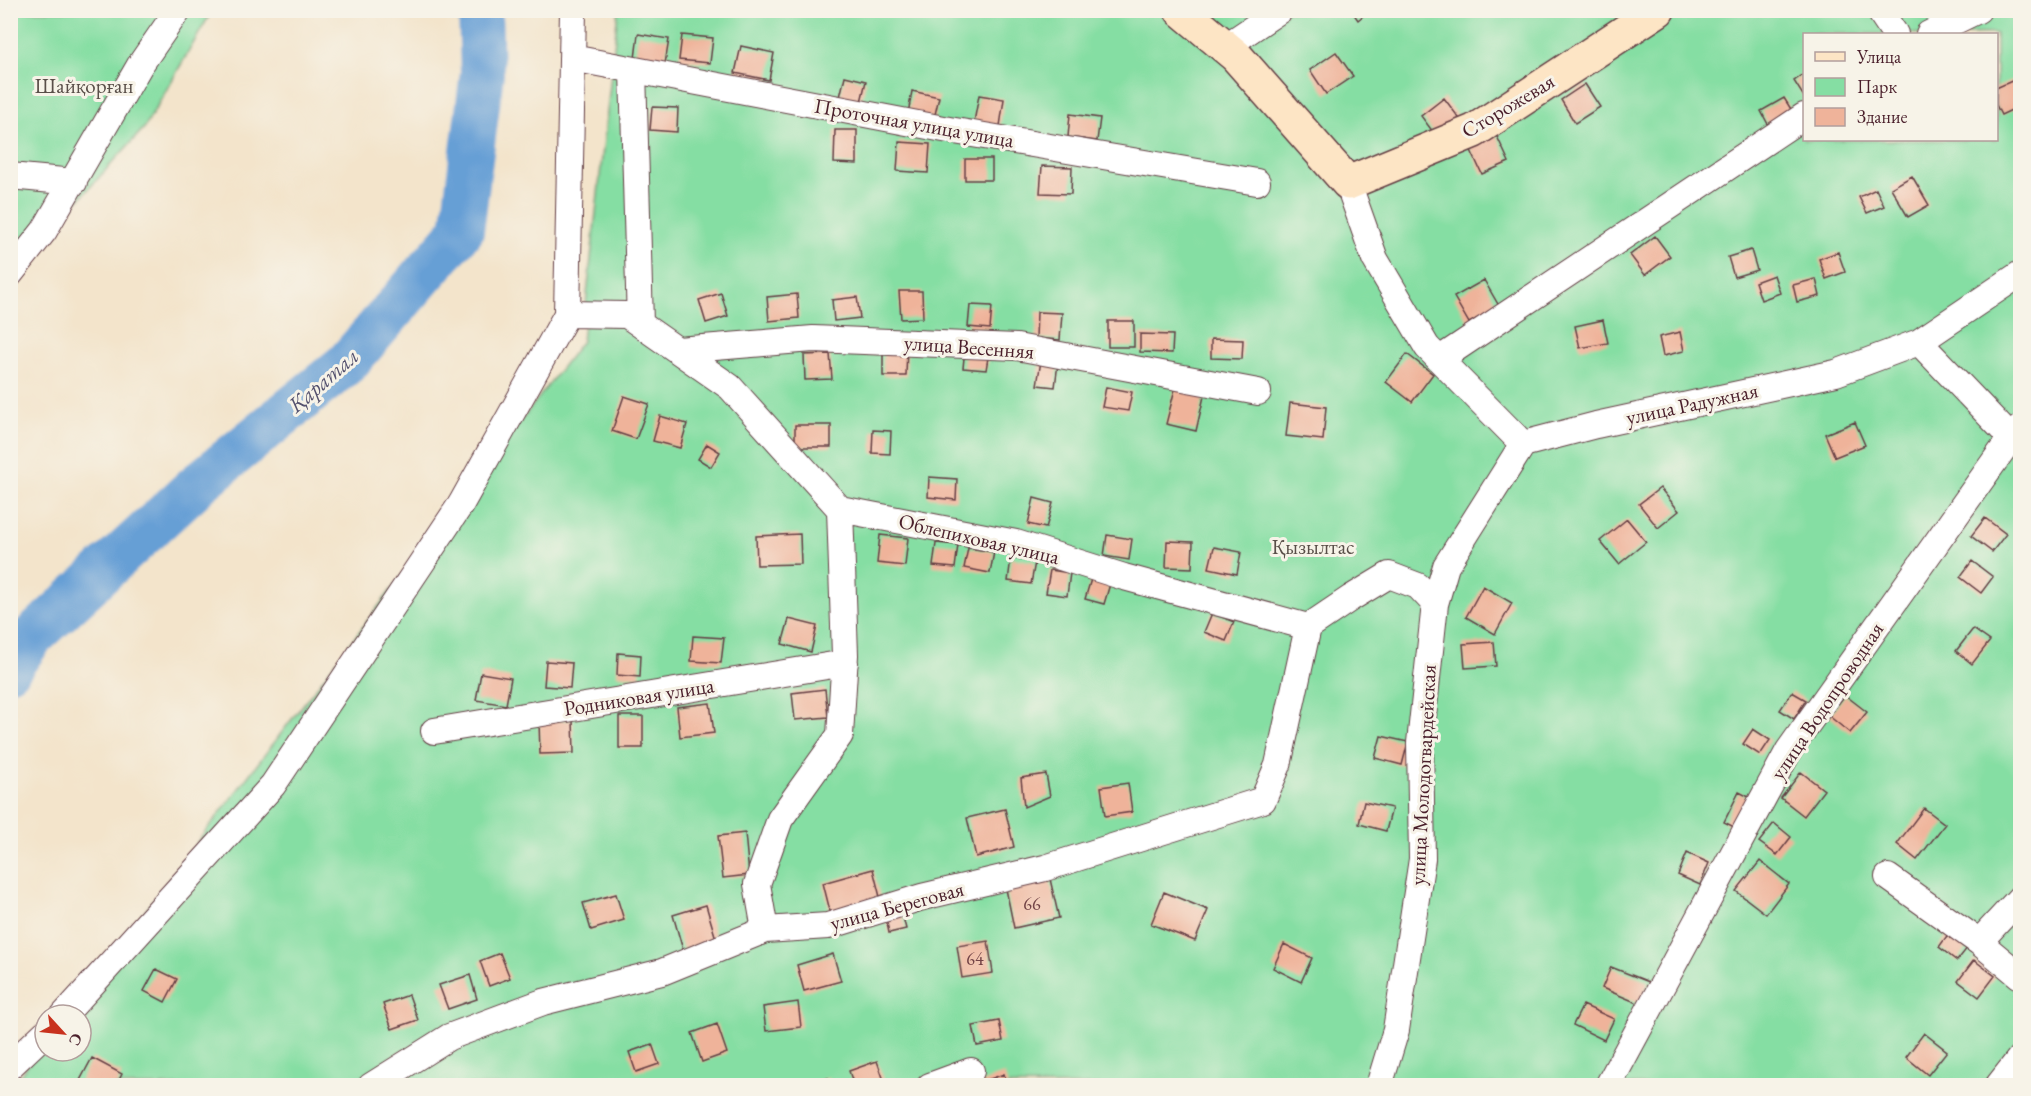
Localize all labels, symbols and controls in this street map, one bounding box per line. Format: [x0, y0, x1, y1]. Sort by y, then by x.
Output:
legend [1803, 33, 1998, 141]
text: Улица [1856, 45, 1902, 68]
street label: Сторожевая [1456, 67, 1559, 144]
park label: Шайқорған [35, 72, 133, 99]
text: Парк [1857, 75, 1897, 98]
street label: Проточная улица улица [812, 92, 1017, 153]
text: Здание [1857, 105, 1907, 128]
street label: улица Весенняя [903, 328, 1035, 365]
water label: Қаратал [281, 342, 365, 420]
street label: улица Радужная [1623, 376, 1760, 431]
street label: Облепиховая улица [896, 507, 1063, 570]
park label: Қызылтас [1271, 533, 1355, 560]
street label: улица Водопроводная [1764, 617, 1889, 785]
street label: улица Молодогвардейская [1403, 664, 1442, 886]
street label: Родниковая улица [562, 671, 717, 722]
street label: улица Береговая [827, 875, 967, 936]
house number: 66 [1023, 892, 1041, 915]
house number: 64 [966, 947, 984, 970]
north arrow [33, 1003, 93, 1063]
text: С [64, 1030, 88, 1049]

